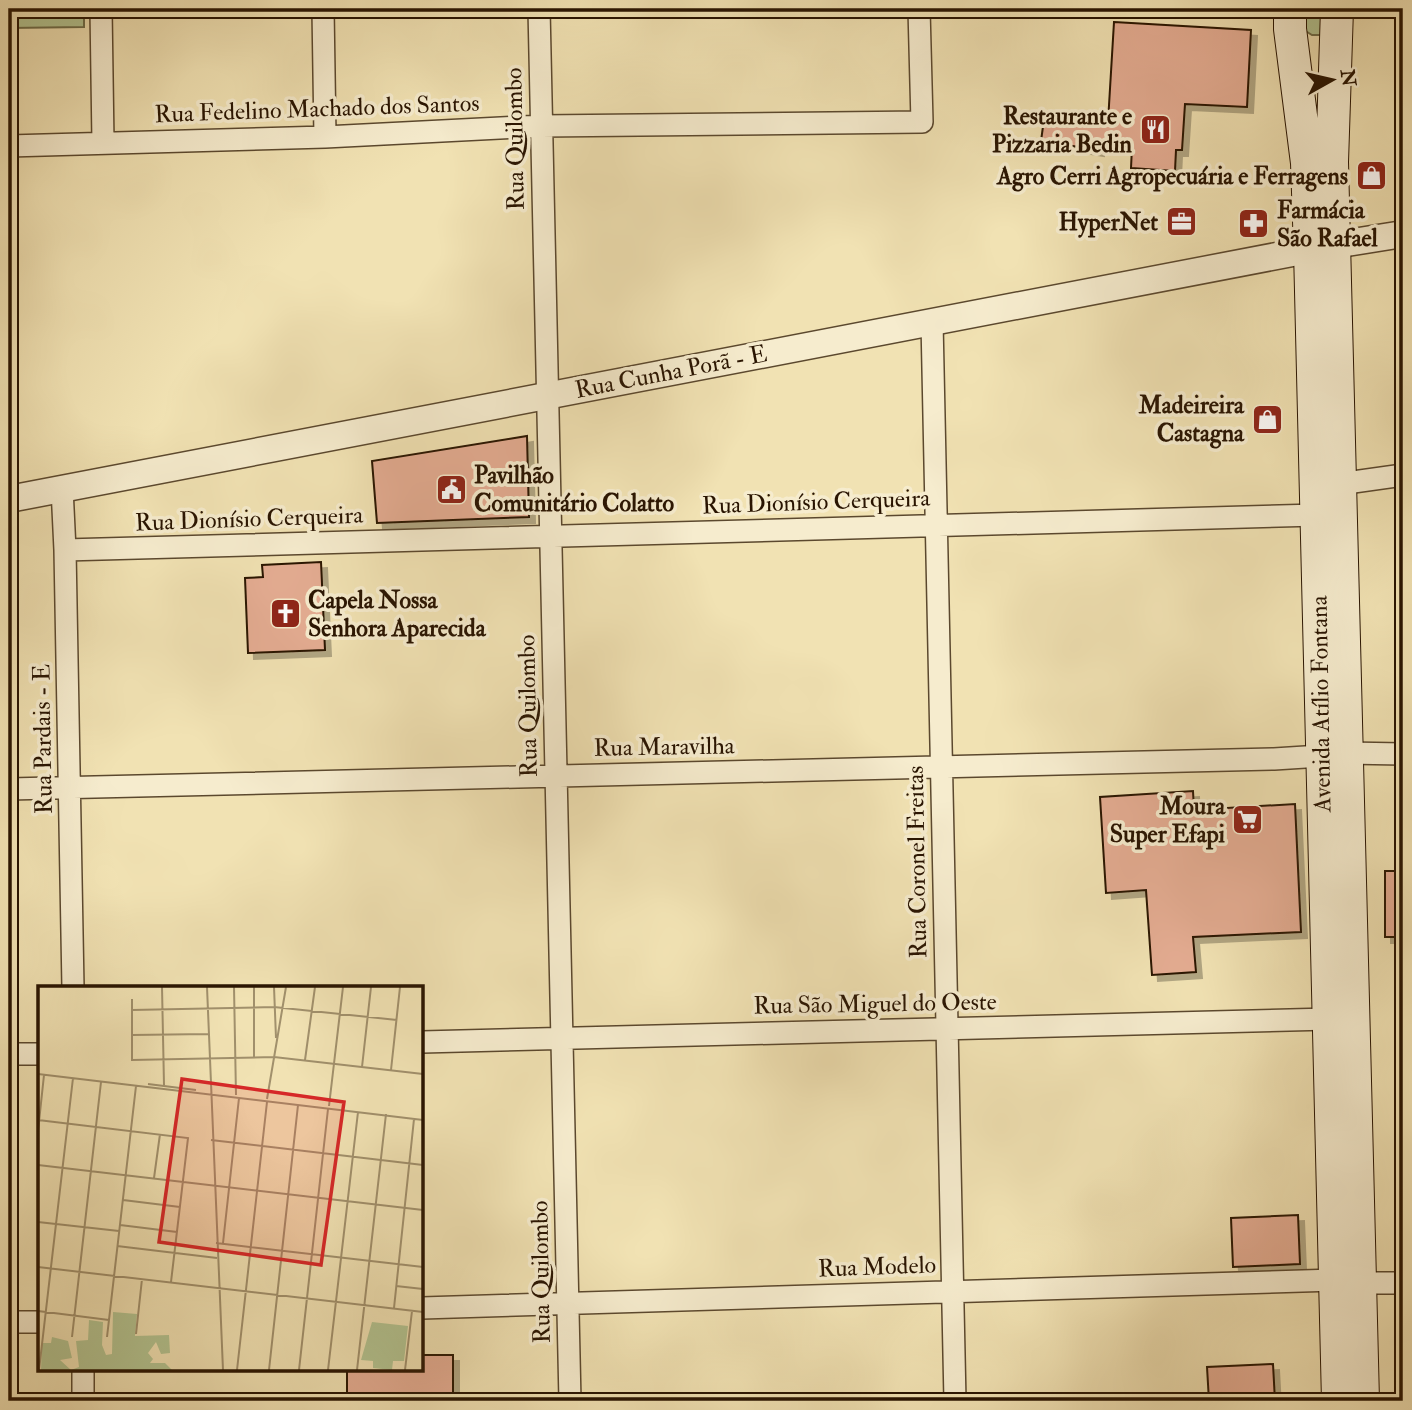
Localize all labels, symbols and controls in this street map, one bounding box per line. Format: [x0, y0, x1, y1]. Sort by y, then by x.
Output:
north arrow [1296, 46, 1366, 116]
street label: Rua Quilombo [498, 67, 532, 211]
text: N [1335, 67, 1361, 89]
street label: Rua Fedelino Machado dos Santos [154, 88, 480, 130]
place label: Restaurante e Pizzaria Bedin [992, 101, 1133, 160]
restaurant icon: Restaurante e Pizzaria Bedin [1138, 113, 1172, 147]
shop icon: Agro Cerri Agropecuária e Ferragens [1354, 159, 1388, 193]
place label: Agro Cerri Agropecuária e Ferragens [996, 161, 1348, 192]
place label: Farmácia São Rafael [1277, 195, 1379, 254]
office icon: HyperNet [1164, 205, 1198, 239]
place label: HyperNet [1059, 207, 1158, 238]
pharmacy icon: Farmácia São Rafael [1237, 207, 1271, 241]
street label: Rua Cunha Porã - E [572, 338, 770, 406]
place label: Madeireira Castagna [1138, 390, 1245, 449]
shop icon: Madeireira Castagna [1250, 402, 1284, 436]
place label: Pavilhão Comunitário Colatto [474, 460, 675, 519]
public building icon: Pavilhão Comunitário Colatto [434, 472, 468, 506]
street label: Rua Dionísio Cerqueira [701, 482, 932, 521]
street label: Rua Dionísio Cerqueira [134, 499, 365, 538]
place label: Capela Nossa Senhora Aparecida [308, 585, 487, 644]
street label: Avenida Atílio Fontana [1304, 594, 1338, 814]
church icon: Capela Nossa Senhora Aparecida [268, 597, 302, 631]
street label: Rua Quilombo [511, 634, 545, 778]
street label: Rua Pardais - E [26, 664, 60, 814]
street label: Rua Maravilha [593, 730, 736, 764]
street label: Rua Coronel Freitas [900, 765, 934, 959]
place label: Moura Super Efapi [1110, 791, 1226, 850]
supermarket icon: Moura Super Efapi [1231, 803, 1265, 837]
inset map [38, 986, 424, 1372]
street label: Rua São Miguel do Oeste [753, 986, 997, 1022]
street label: Rua Quilombo [524, 1200, 558, 1344]
street label: Rua Modelo [817, 1249, 937, 1285]

